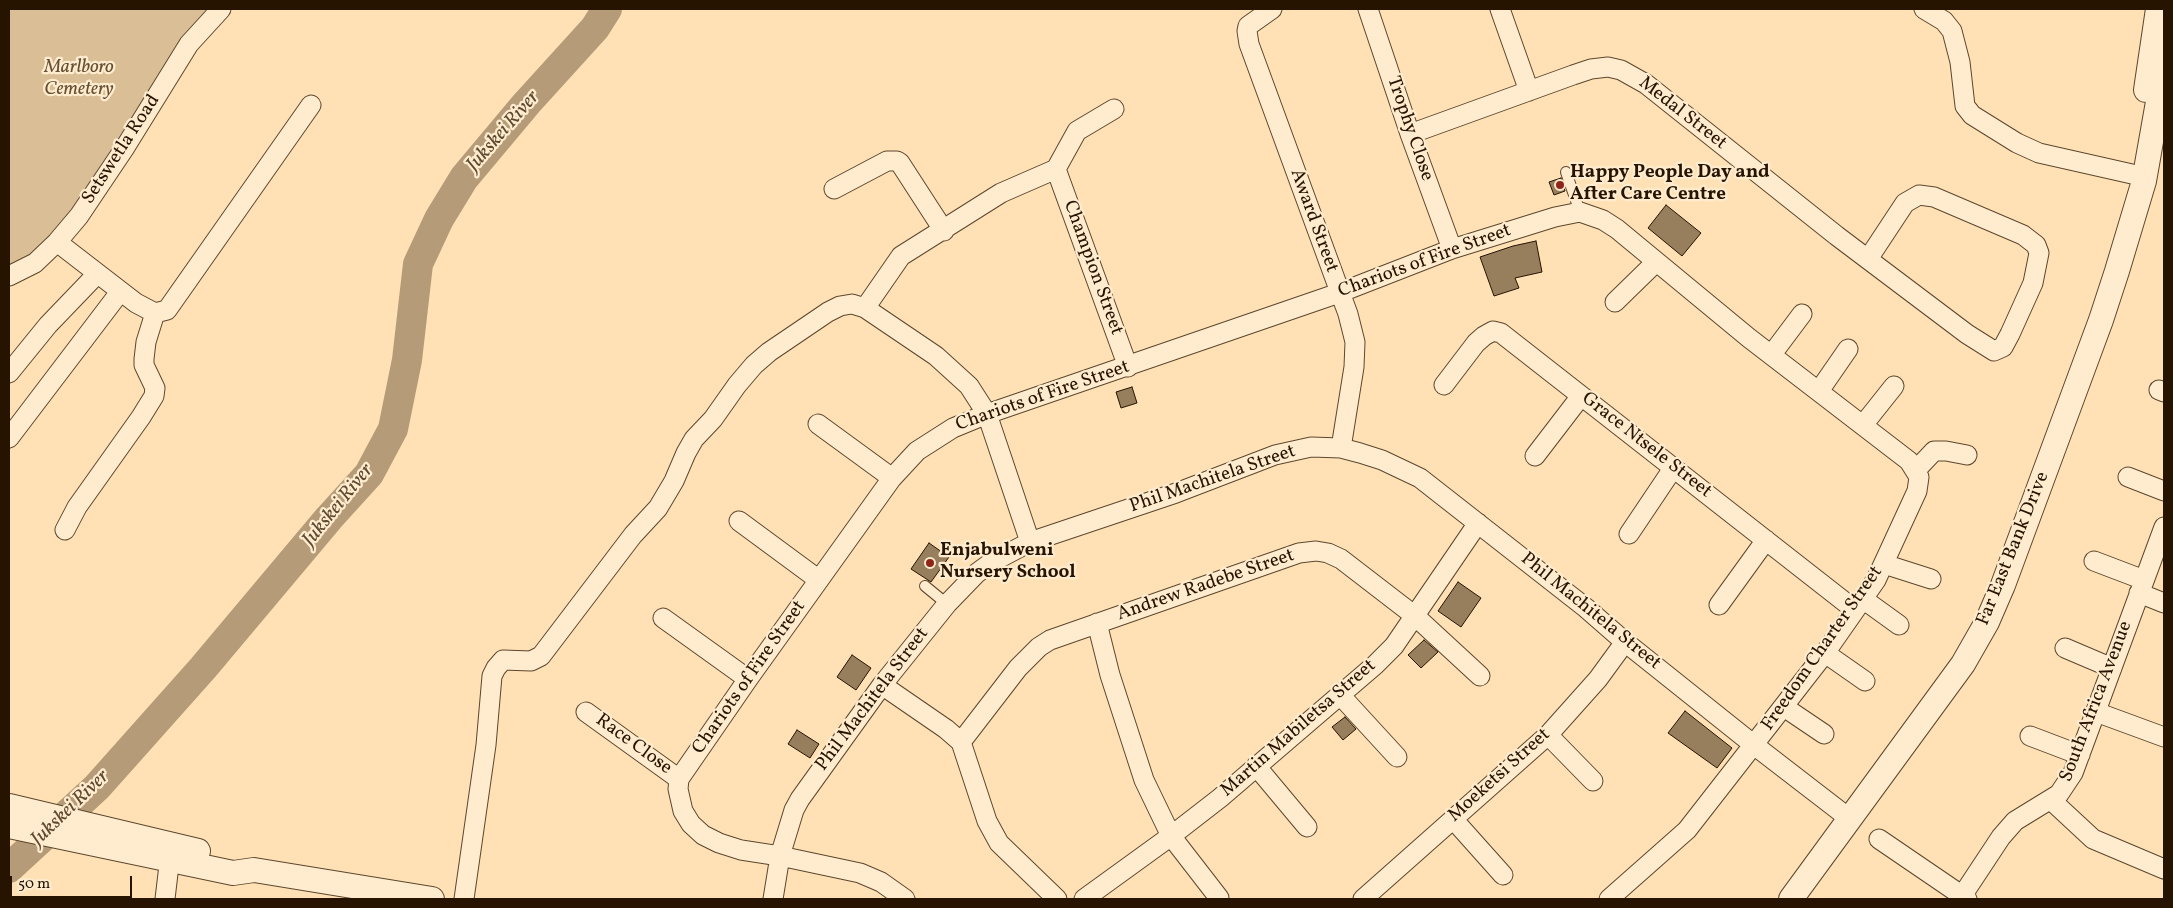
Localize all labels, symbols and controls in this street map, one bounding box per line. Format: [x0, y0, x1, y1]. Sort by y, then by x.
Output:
park label: Marlboro Cemetery [44, 58, 114, 102]
street label: Medal Street [1633, 72, 1731, 156]
street label: Trophy Close [1380, 74, 1438, 184]
water label: Jukskei River [462, 87, 546, 177]
street label: Setswetla Road [78, 91, 166, 209]
place label: Happy People Day and After Care Centre [1570, 163, 1770, 207]
street label: Award Street [1284, 166, 1342, 276]
marker: Happy People Day and After Care Centre [1554, 179, 1566, 191]
street label: Champion Street [1057, 198, 1127, 338]
street label: Chariots of Fire Street [1335, 220, 1515, 304]
street label: Chariots of Fire Street [953, 357, 1133, 437]
street label: Grace Ntsele Street [1576, 388, 1716, 504]
street label: Phil Machitela Street [1127, 441, 1299, 519]
water label: Jukskei River [298, 460, 380, 552]
street label: Far East Bank Drive [1973, 469, 2055, 629]
place label: Enjabulweni Nursery School [940, 541, 1076, 585]
street label: Andrew Radebe Street [1114, 545, 1298, 627]
street label: Phil Machitela Street [1515, 548, 1665, 676]
marker: Enjabulweni Nursery School [924, 557, 936, 569]
street label: Freedom Charter Street [1758, 562, 1888, 736]
street label: Chariots of Fire Street [688, 597, 812, 759]
street label: South Africa Avenue [2056, 618, 2138, 786]
street label: Phil Machitela Street [812, 624, 934, 776]
street label: Martin Mabiletsa Street [1217, 655, 1381, 803]
street label: Race Close [590, 710, 676, 780]
street label: Moeketsi Street [1444, 724, 1556, 828]
water label: Jukskei River [27, 766, 115, 852]
scale bar [12, 866, 135, 898]
text: 50 m [18, 874, 50, 895]

